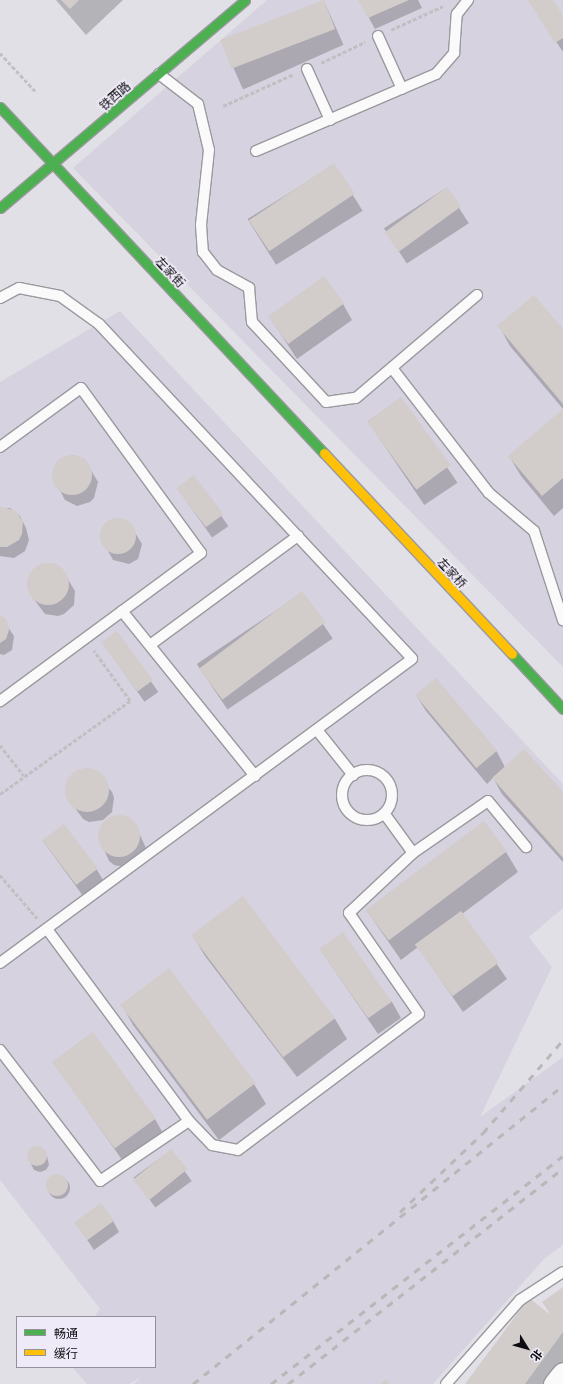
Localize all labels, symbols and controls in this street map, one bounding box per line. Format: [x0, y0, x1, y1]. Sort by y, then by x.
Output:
street label: 铁西路 [97, 79, 133, 113]
street label: 左家街 [152, 254, 188, 290]
street label: 左家桥 [434, 555, 470, 591]
legend [16, 1316, 156, 1368]
text: 畅通 [54, 1326, 78, 1341]
north arrow [507, 1328, 547, 1368]
text: 缓行 [54, 1346, 78, 1361]
text: 北 [528, 1347, 545, 1364]

